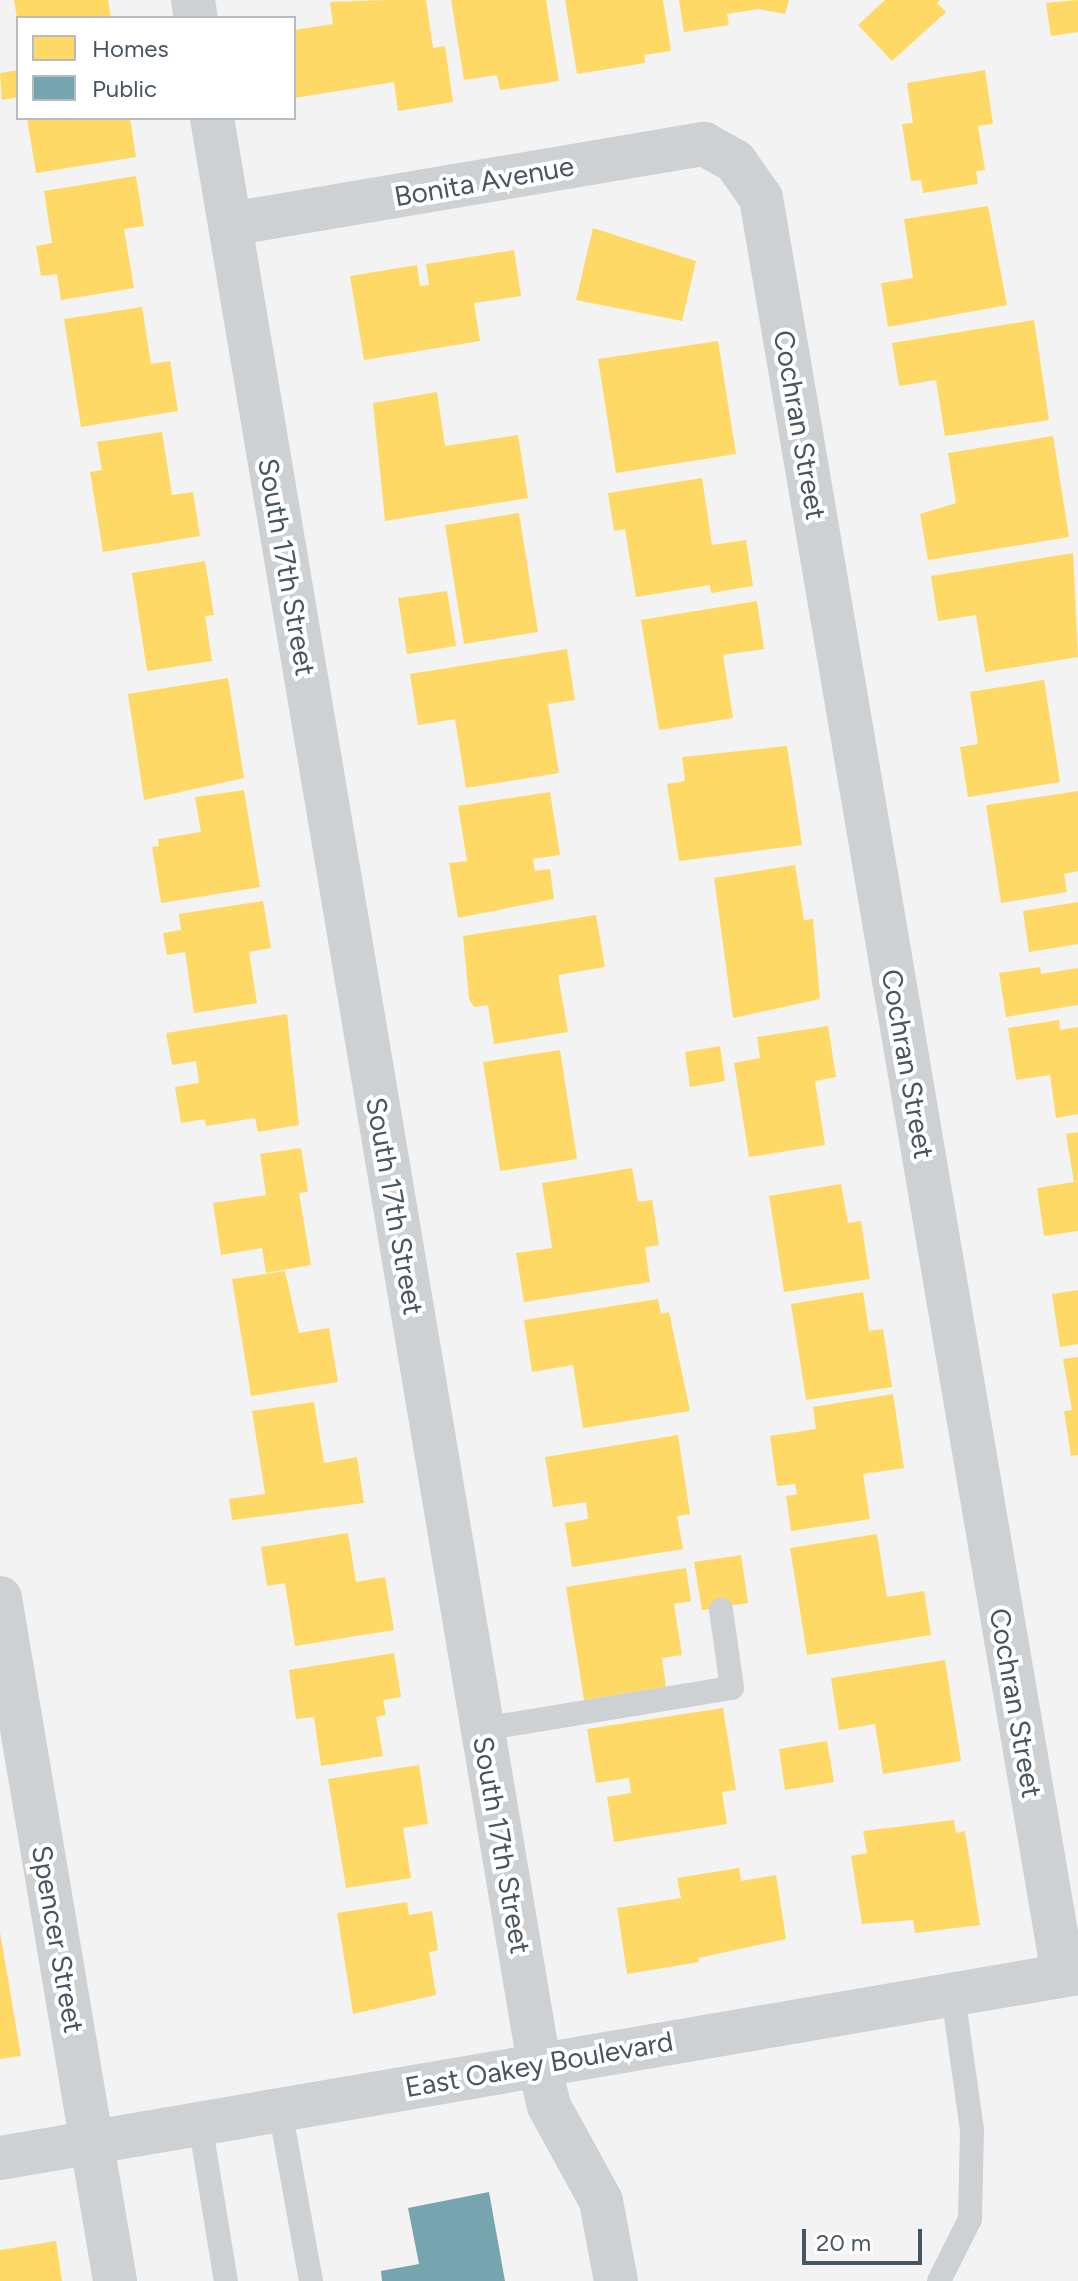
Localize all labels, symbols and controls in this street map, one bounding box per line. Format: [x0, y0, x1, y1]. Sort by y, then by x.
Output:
legend [16, 16, 296, 120]
text: Homes [92, 34, 169, 63]
text: Public [92, 74, 157, 103]
street label: Bonita Avenue [392, 149, 576, 213]
street label: Cochran Street [767, 328, 833, 522]
street label: South 17th Street [251, 456, 323, 678]
street label: Cochran Street [875, 967, 941, 1161]
street label: South 17th Street [359, 1095, 431, 1317]
street label: Cochran Street [983, 1606, 1049, 1800]
street label: South 17th Street [466, 1734, 538, 1956]
street label: Spencer Street [25, 1843, 91, 2035]
street label: East Oakey Boulevard [402, 2024, 676, 2104]
scale bar [806, 2213, 926, 2263]
text: 20 m [816, 2228, 871, 2257]

